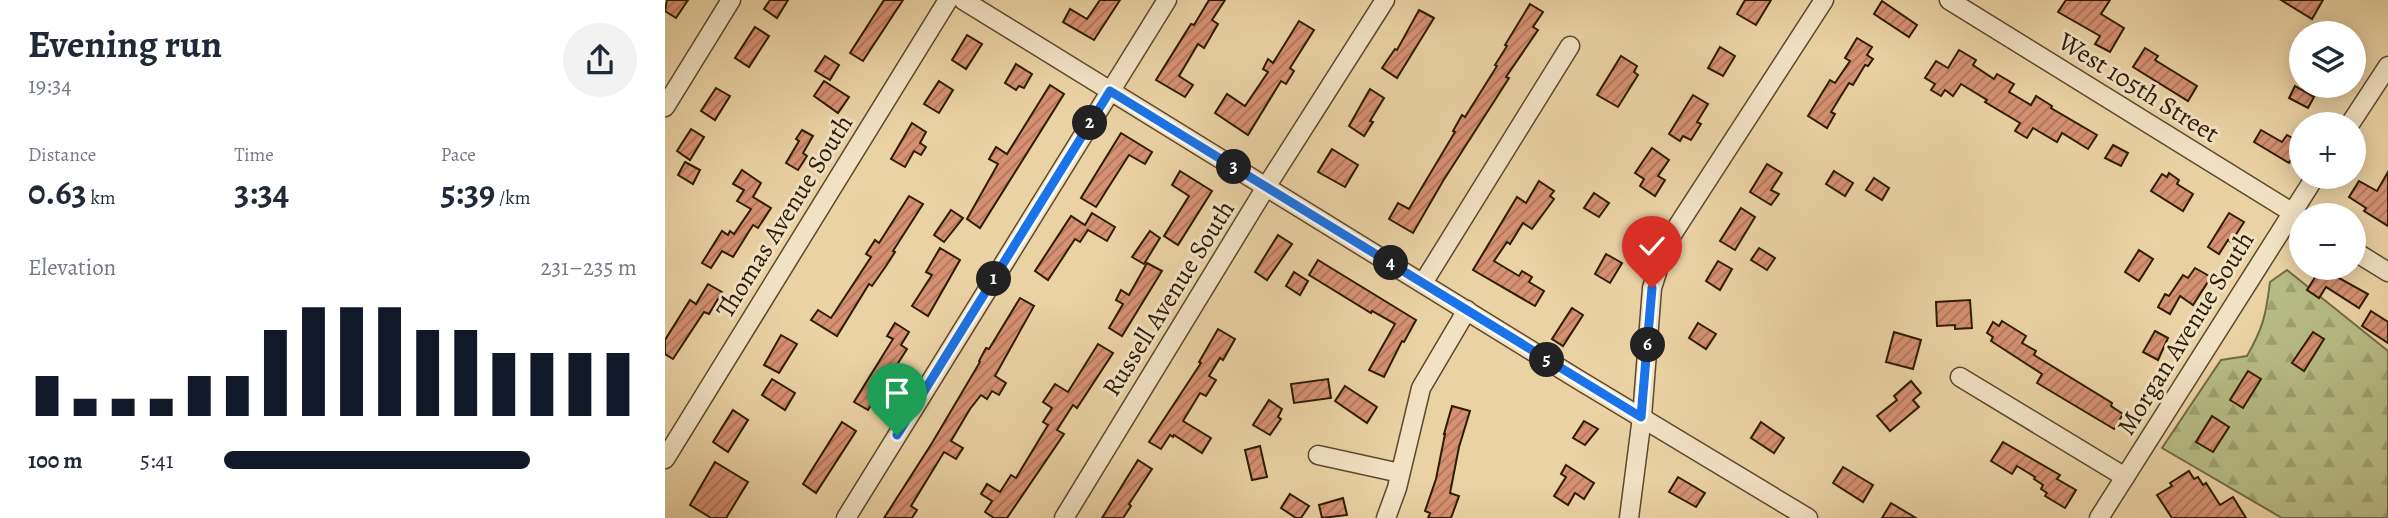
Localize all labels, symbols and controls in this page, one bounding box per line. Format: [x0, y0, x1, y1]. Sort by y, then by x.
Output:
text: Evening run [28, 18, 222, 70]
map controls [2289, 21, 2366, 280]
button: layers [2289, 21, 2366, 98]
button: share [563, 23, 637, 97]
street label: West 105th Street [2051, 23, 2226, 151]
text: 19:34 [28, 70, 72, 101]
pin: 2 [1073, 106, 1107, 140]
street label: Thomas Avenue South [708, 108, 861, 324]
text: 2 [1085, 109, 1094, 135]
button: + [2289, 112, 2366, 189]
text: Distance [28, 142, 96, 168]
text: Time [234, 142, 274, 168]
text: Pace [441, 142, 476, 168]
pin: 3 [1217, 150, 1251, 184]
text: 3 [1229, 153, 1238, 179]
text: 0.63 [28, 168, 87, 216]
text: 3:34 [234, 168, 289, 216]
text: 5:39 [441, 168, 495, 216]
text: km [87, 185, 116, 211]
text: /km [495, 185, 530, 211]
street label: Russell Avenue South [1094, 194, 1243, 403]
button: − [2289, 203, 2366, 280]
pin [1622, 216, 1682, 288]
street label: Morgan Avenue South [2109, 225, 2262, 442]
icon: check [1633, 227, 1671, 265]
pin: 4 [1373, 246, 1409, 280]
text: 4 [1386, 249, 1395, 275]
text: Elevation [28, 252, 116, 283]
text: 231–235 m [541, 252, 637, 283]
pin: 1 [977, 262, 1011, 296]
text: 1 [990, 265, 997, 291]
pin: 6 [1630, 328, 1665, 362]
text: 6 [1643, 331, 1652, 357]
pin: 5 [1529, 342, 1565, 378]
text: 5 [1542, 346, 1551, 372]
pin [867, 363, 927, 435]
icon: arrive [878, 374, 916, 412]
text: 100 m [28, 445, 83, 476]
text: 5:41 [140, 445, 174, 476]

